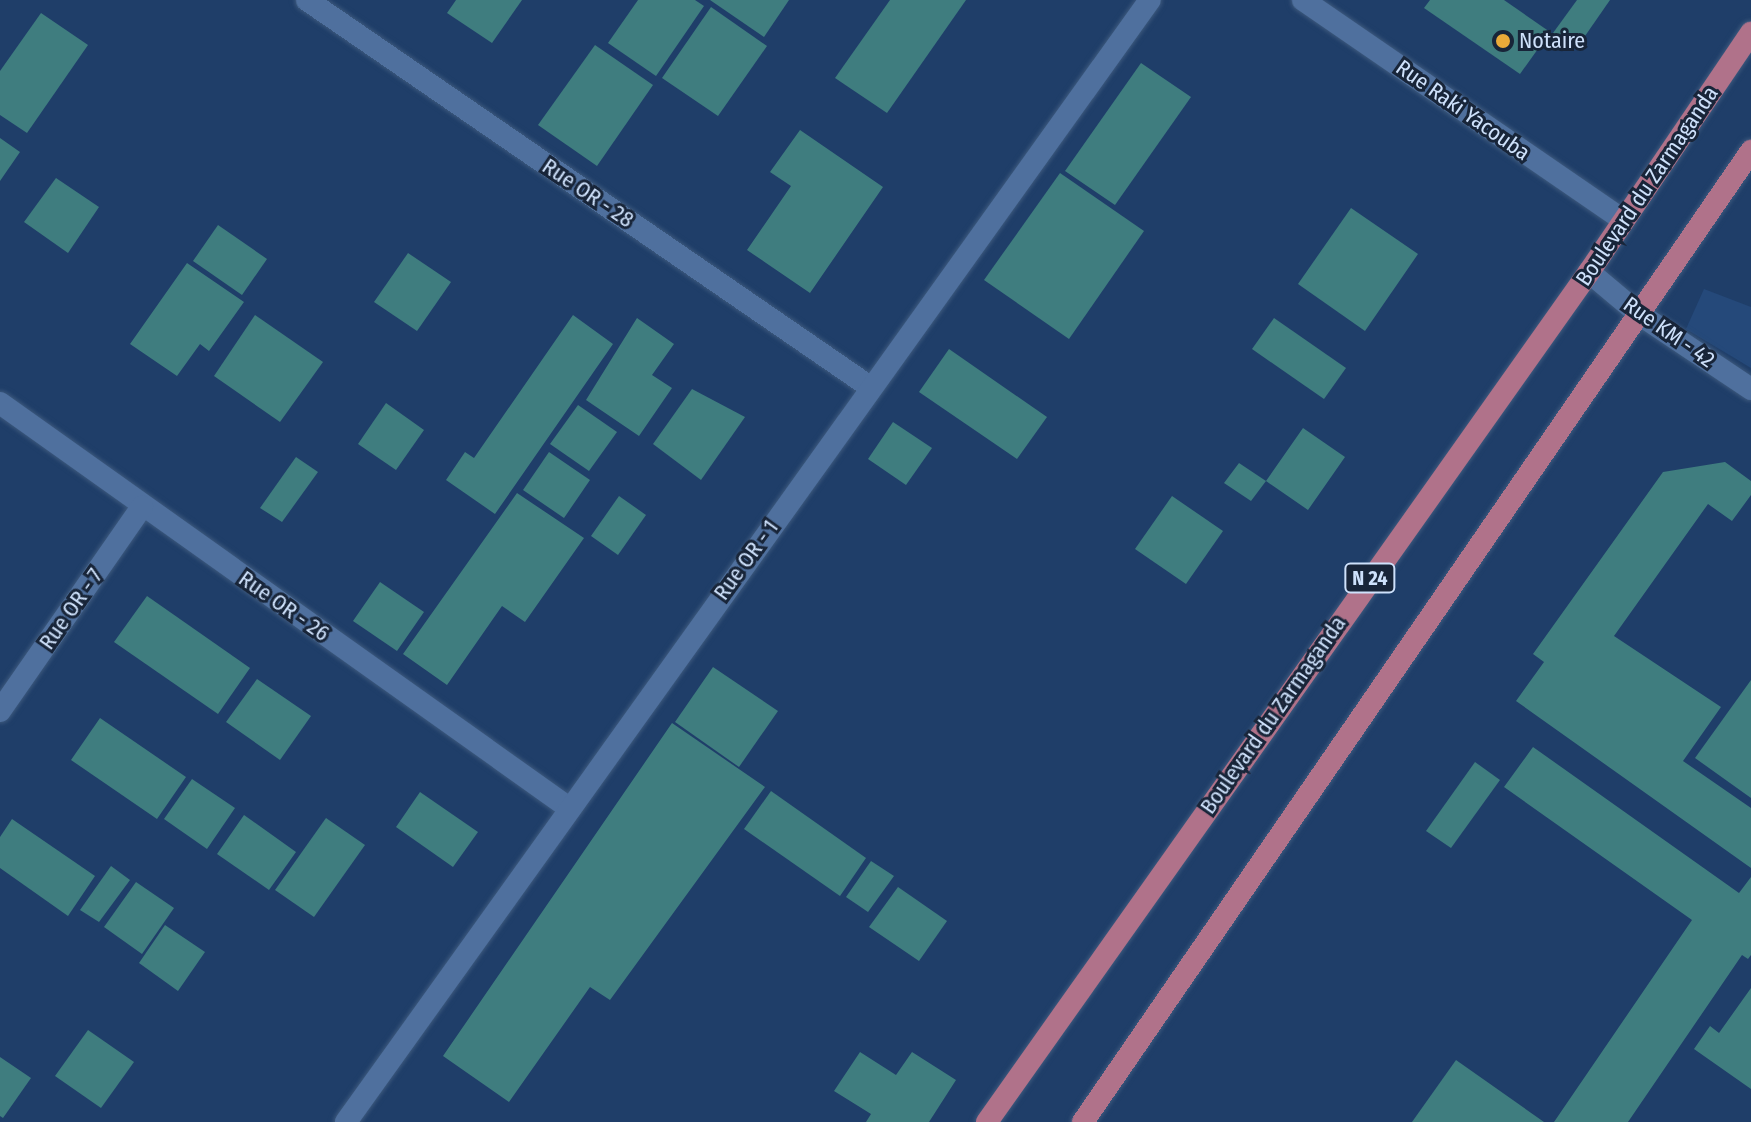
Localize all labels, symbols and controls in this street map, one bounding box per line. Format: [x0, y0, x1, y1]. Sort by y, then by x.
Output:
place label: Notaire [1519, 28, 1585, 54]
marker: Notaire [1494, 32, 1512, 50]
street label: Rue Raki Yacouba [1391, 54, 1535, 166]
street label: Boulevard du Zarmaganda [1570, 81, 1724, 291]
street label: Rue OR - 28 [537, 153, 639, 233]
street label: Rue KM - 42 [1618, 291, 1720, 373]
street label: Rue OR - 1 [708, 515, 784, 605]
road number: N 24 [1344, 562, 1396, 594]
street label: Rue OR - 7 [34, 563, 108, 655]
street label: Rue OR - 26 [234, 565, 334, 647]
street label: Boulevard du Zarmaganda [1195, 611, 1351, 819]

